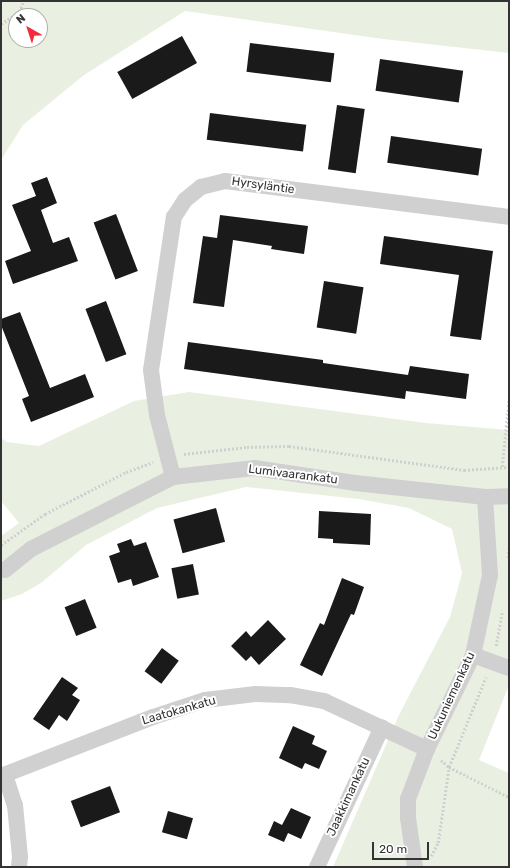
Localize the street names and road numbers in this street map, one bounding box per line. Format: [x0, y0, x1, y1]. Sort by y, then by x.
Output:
street label: Hyrsyläntie [231, 174, 295, 198]
street label: Lumivaarankatu [247, 462, 339, 488]
street label: Uukuniemenkatu [425, 650, 479, 742]
street label: Laatokankatu [140, 694, 218, 728]
street label: Jaakkimankatu [324, 755, 374, 839]

